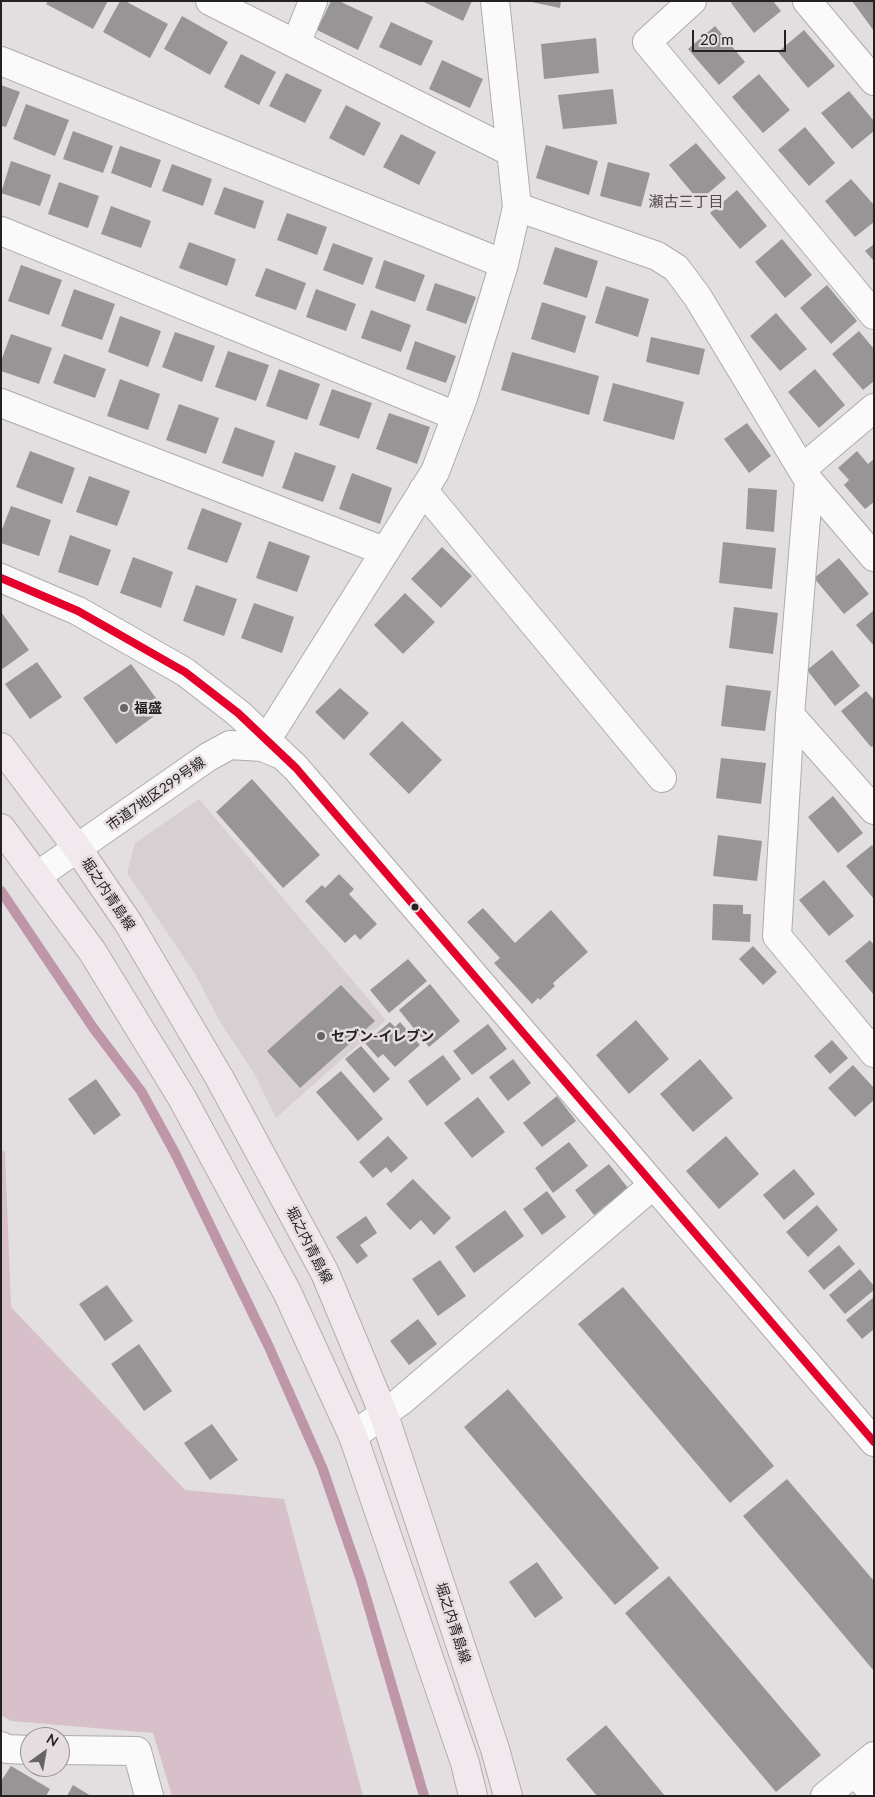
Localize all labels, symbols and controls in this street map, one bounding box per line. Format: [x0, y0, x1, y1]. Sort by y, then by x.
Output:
scale bar [695, 20, 789, 52]
text: 20 m [700, 30, 734, 48]
district label: 瀬古三丁目 [649, 193, 723, 211]
place label: 福盛 [134, 700, 162, 716]
marker: 福盛 [118, 702, 130, 714]
street label: 市道7地区299号線 [103, 754, 209, 834]
street label: 堀之内青島線 [78, 854, 138, 934]
unlabelled marker [410, 902, 420, 912]
place label: セブン-イレブン [331, 1028, 434, 1044]
marker: セブン-イレブン [315, 1030, 327, 1042]
street label: 堀之内青島線 [282, 1204, 336, 1286]
street label: 堀之内青島線 [432, 1580, 474, 1666]
north arrow [20, 1727, 70, 1777]
text: N [44, 1730, 62, 1750]

